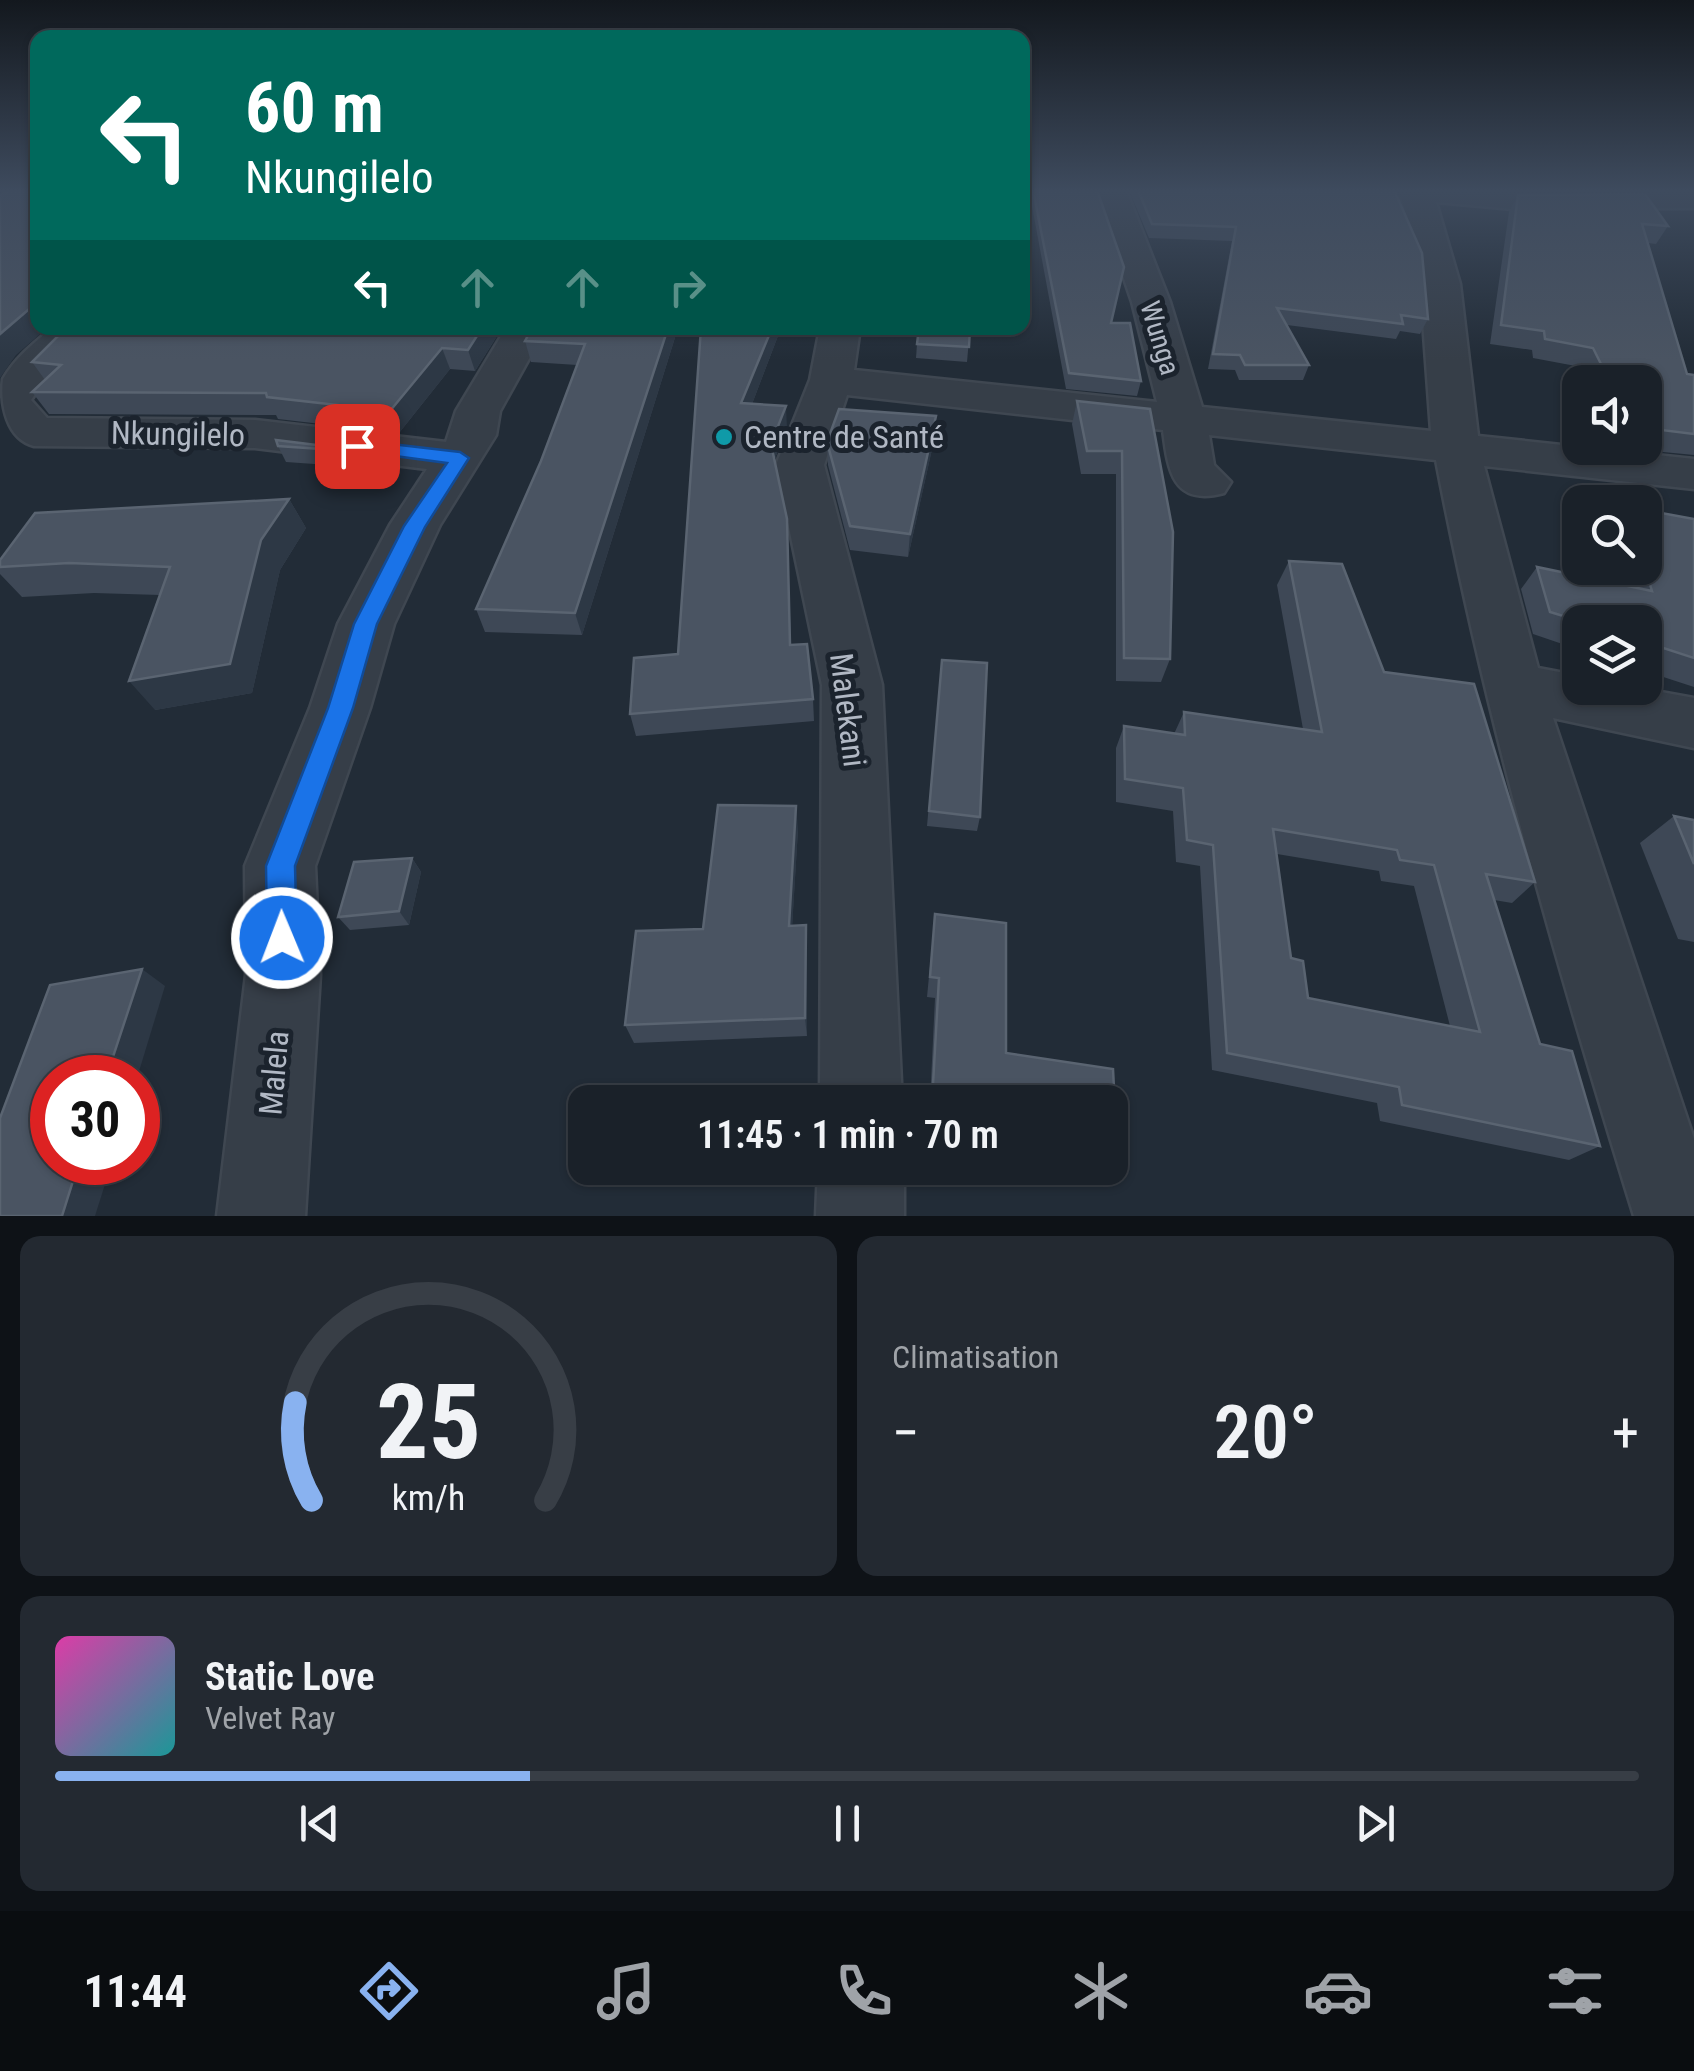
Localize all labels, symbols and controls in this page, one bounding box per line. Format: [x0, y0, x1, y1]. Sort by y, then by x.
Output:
text: 60 m [245, 67, 384, 149]
icon: left [80, 70, 210, 200]
text: Nkungilelo [245, 151, 434, 204]
icon: left [345, 260, 400, 315]
icon: ahead [450, 260, 505, 315]
icon: ahead [555, 260, 610, 315]
icon: right [660, 260, 715, 315]
street label: Wunga [1133, 297, 1187, 379]
map controls [1562, 365, 1662, 705]
button: sound [1562, 365, 1662, 465]
pin [315, 404, 400, 489]
street label: Nkungilelo [111, 414, 245, 454]
place label: Centre de Santé [744, 418, 944, 456]
icon: arrive [330, 419, 385, 474]
marker: Centre de Santé [713, 426, 735, 448]
button: search [1562, 485, 1662, 585]
button: layers [1562, 605, 1662, 705]
street label: Malekani [822, 651, 874, 769]
position arrow [230, 886, 334, 990]
street label: Malela [251, 1029, 297, 1117]
speed limit sign: 30 [30, 1055, 160, 1185]
text: 11:45 · 1 min · 70 m [697, 1113, 999, 1157]
text: Climatisation [892, 1338, 1059, 1376]
text: 25 [376, 1362, 481, 1483]
text: 20° [1213, 1388, 1318, 1476]
text: − [892, 1401, 920, 1465]
text: + [1612, 1401, 1639, 1465]
text: km/h [392, 1477, 465, 1519]
text: Static Love [205, 1655, 374, 1699]
text: Velvet Ray [205, 1699, 335, 1737]
icon: previous [292, 1796, 347, 1851]
icon: pause [820, 1796, 875, 1851]
icon: next [1348, 1796, 1403, 1851]
icon: directions [354, 1956, 424, 2026]
icon: music [591, 1956, 661, 2026]
icon: phone [829, 1956, 899, 2026]
icon: climate [1066, 1956, 1136, 2026]
icon: car [1303, 1956, 1373, 2026]
icon: filters [1540, 1956, 1610, 2026]
text: 11:44 [84, 1965, 187, 2018]

